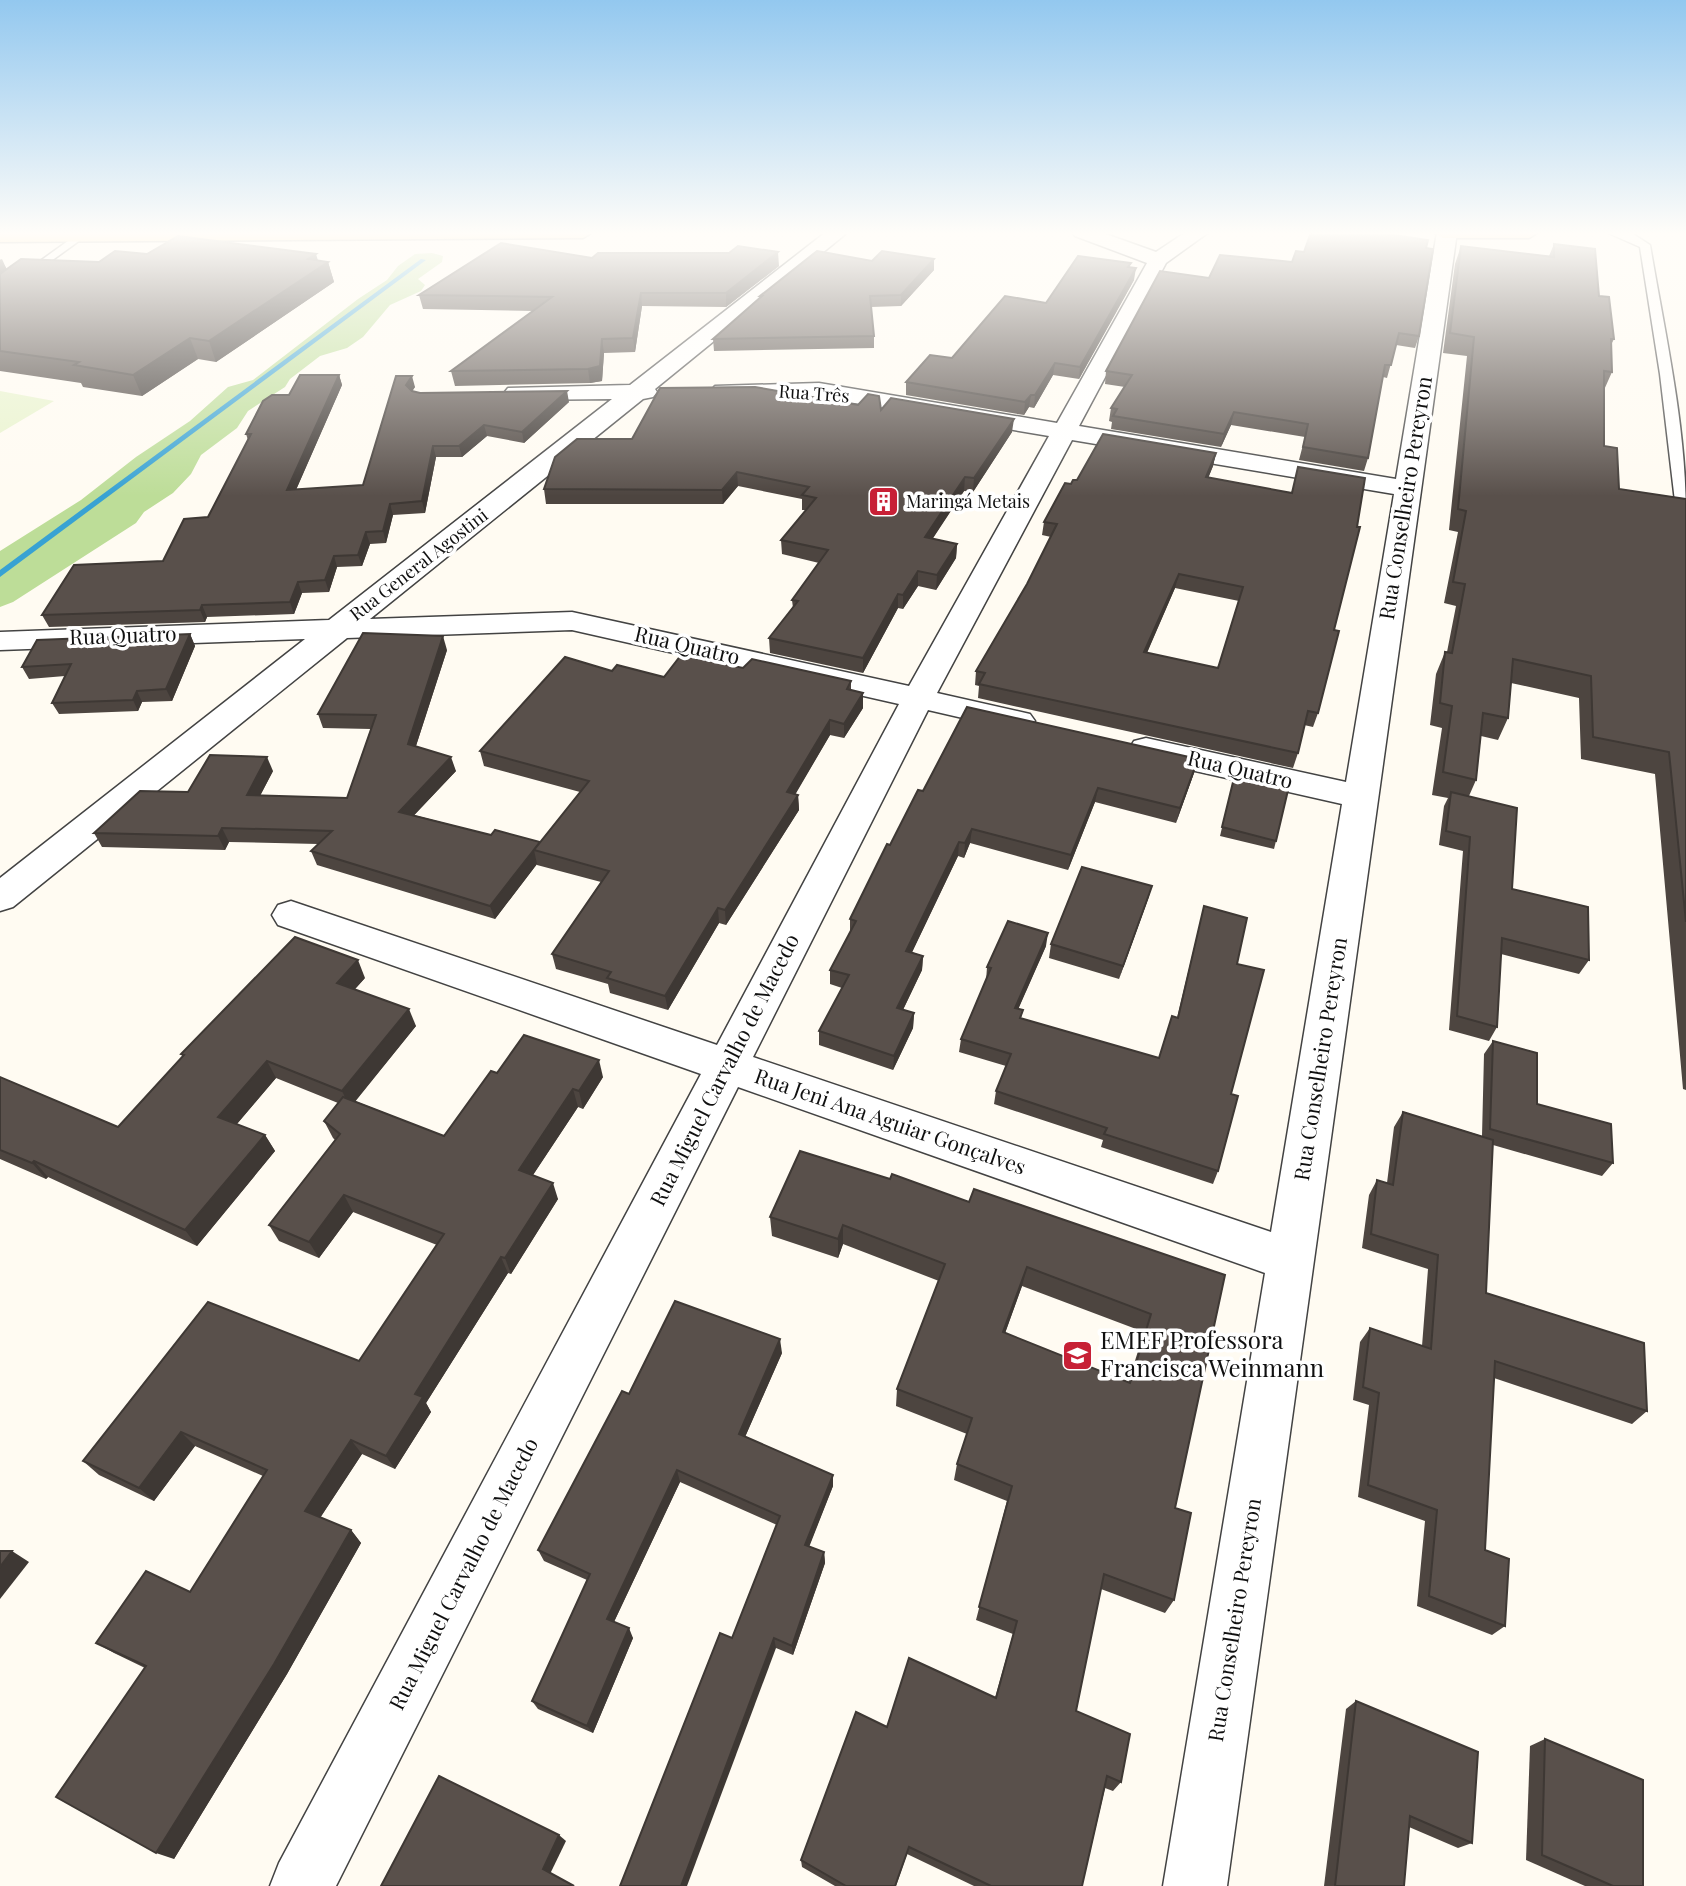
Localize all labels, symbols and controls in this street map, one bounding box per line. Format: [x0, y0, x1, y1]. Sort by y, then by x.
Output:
street label: Rua Conselheiro Pereyron [1371, 373, 1437, 621]
street label: Rua Três [778, 379, 850, 407]
building icon: Maringá Metais [866, 485, 900, 519]
place label: Maringá Metais [906, 489, 1030, 513]
street label: Rua General Agostini [344, 503, 492, 626]
street label: Rua Quatro [69, 618, 177, 650]
street label: Rua Quatro [632, 618, 743, 670]
street label: Rua Quatro [1185, 742, 1296, 794]
street label: Rua Miguel Carvalho de Macedo [642, 928, 804, 1210]
street label: Rua Conselheiro Pereyron [1286, 934, 1352, 1182]
street label: Rua Jeni Ana Aguiar Gonçalves [751, 1060, 1030, 1180]
place label: EMEF Professora Francisca Weinmann [1100, 1323, 1324, 1383]
school or university icon: EMEF Professora Francisca Weinmann [1060, 1338, 1094, 1372]
street label: Rua Miguel Carvalho de Macedo [381, 1432, 543, 1714]
street label: Rua Conselheiro Pereyron [1200, 1495, 1266, 1743]

